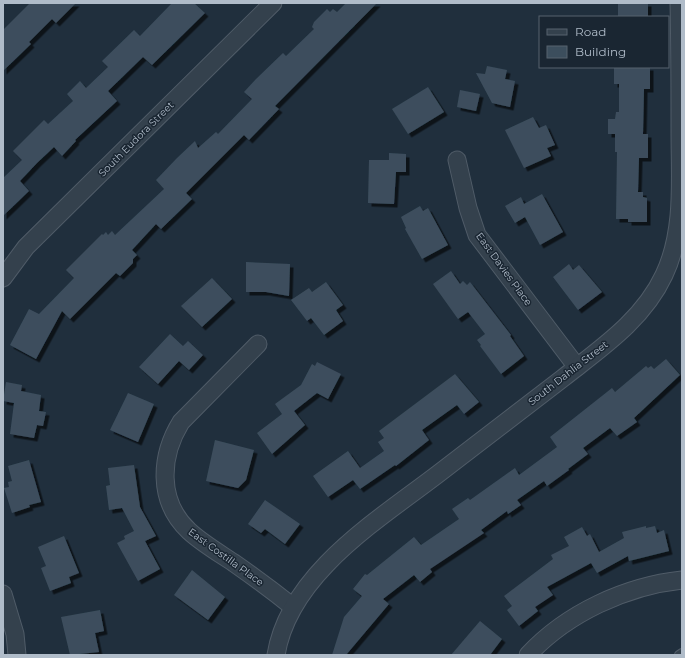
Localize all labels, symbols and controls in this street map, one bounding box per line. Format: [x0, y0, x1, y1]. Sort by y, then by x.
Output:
legend [539, 16, 669, 68]
text: Road [575, 24, 606, 39]
text: Building [575, 44, 626, 59]
street label: South Eudora Street [96, 99, 176, 179]
street label: East Davies Place [473, 230, 535, 308]
street label: South Dahlia Street [526, 338, 610, 408]
street label: East Costilla Place [186, 525, 266, 589]

